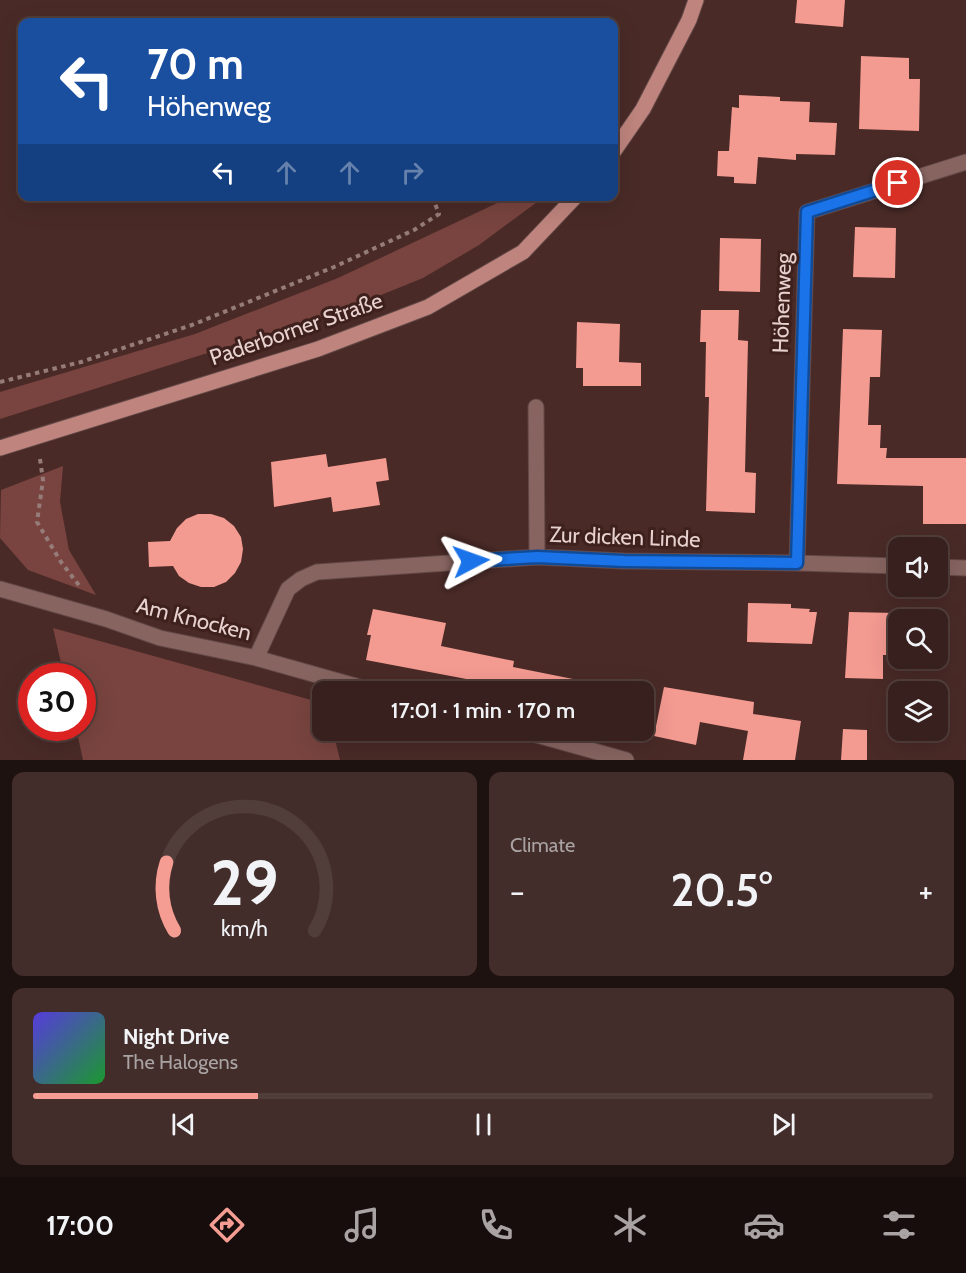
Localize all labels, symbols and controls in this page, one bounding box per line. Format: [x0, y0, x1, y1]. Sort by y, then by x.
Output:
text: 70 m [147, 38, 244, 90]
icon: left [48, 42, 126, 120]
text: Höhenweg [147, 90, 271, 123]
icon: left [207, 156, 240, 189]
icon: ahead [270, 156, 303, 189]
icon: ahead [333, 156, 366, 189]
icon: right [396, 156, 429, 189]
pin [872, 157, 923, 208]
icon: arrive [881, 166, 914, 199]
street label: Höhenweg [767, 251, 797, 354]
street label: Paderborner Straße [206, 287, 386, 371]
street label: Zur dicken Linde [549, 521, 701, 553]
position arrow [439, 529, 503, 593]
map controls [888, 537, 948, 741]
button: sound [888, 537, 948, 597]
street label: Am Knocken [134, 592, 254, 646]
button: search [888, 609, 948, 669]
speed limit sign: 30 [18, 663, 96, 741]
button: layers [888, 681, 948, 741]
text: 17:01 · 1 min · 170 m [391, 697, 575, 724]
text: Climate [510, 833, 575, 857]
text: 29 [210, 845, 279, 921]
text: 20.5° [671, 863, 772, 917]
text: − [510, 871, 525, 911]
text: + [918, 871, 933, 911]
text: km/h [221, 915, 268, 941]
text: Night Drive [123, 1023, 229, 1050]
text: The Halogens [123, 1050, 238, 1074]
icon: previous [167, 1108, 200, 1141]
icon: pause [467, 1108, 500, 1141]
icon: next [767, 1108, 800, 1141]
icon: directions [206, 1204, 248, 1246]
icon: music [341, 1204, 383, 1246]
icon: phone [475, 1204, 517, 1246]
icon: climate [609, 1204, 651, 1246]
icon: car [743, 1204, 785, 1246]
icon: filters [878, 1204, 920, 1246]
text: 17:00 [46, 1209, 114, 1242]

